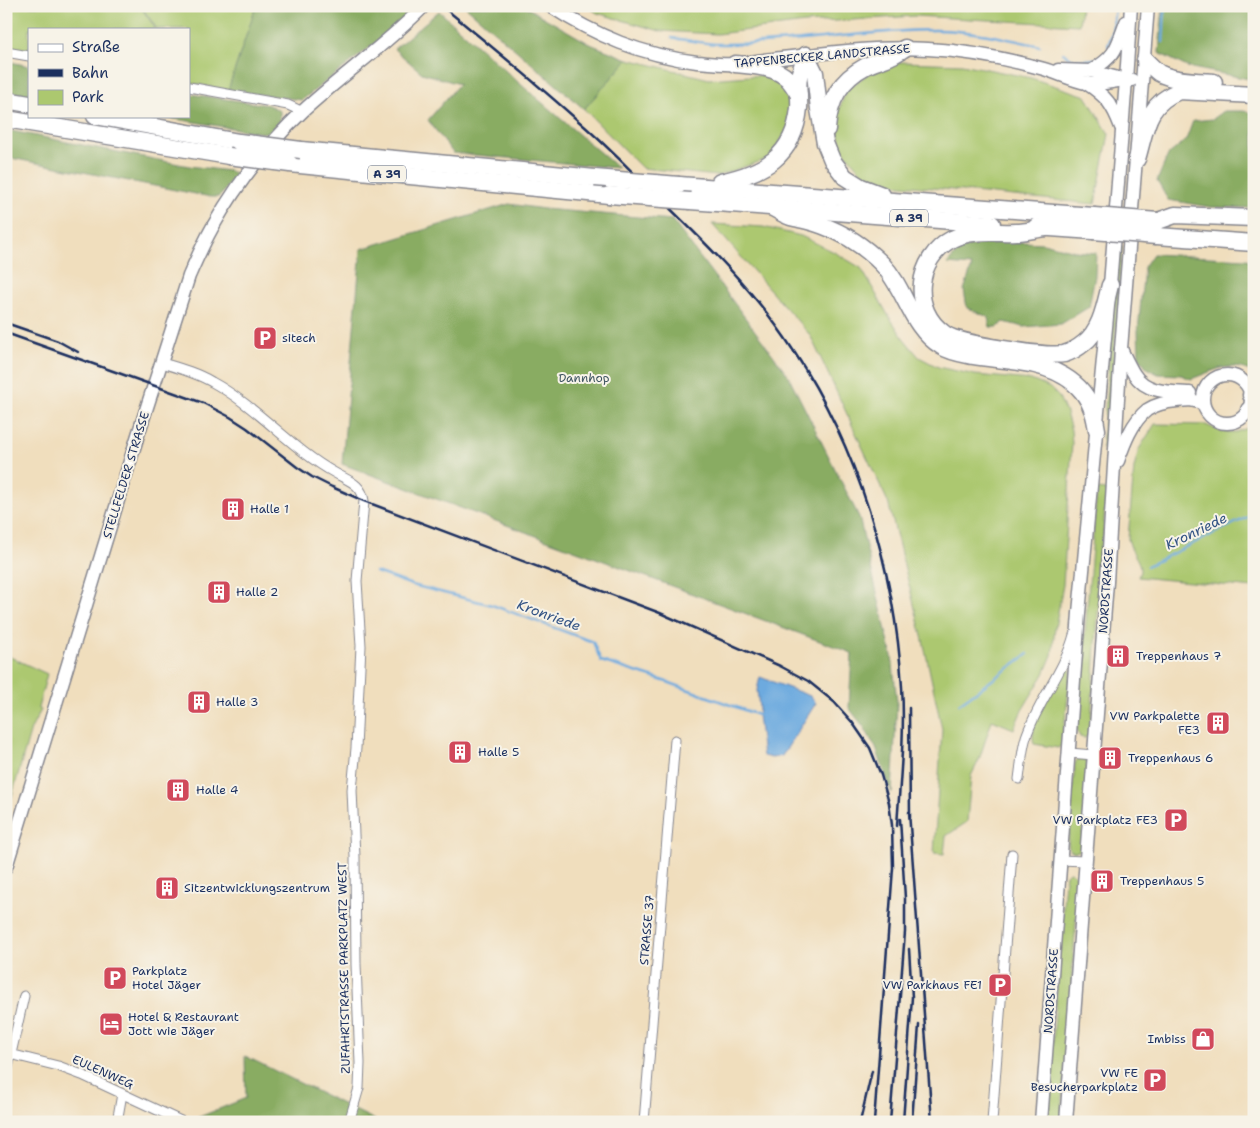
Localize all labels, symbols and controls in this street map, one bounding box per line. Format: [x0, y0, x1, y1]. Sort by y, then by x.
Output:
legend [28, 28, 190, 118]
text: Straße [72, 37, 120, 57]
street label: TAPPENBECKER LANDSTRASSE [733, 40, 911, 72]
text: Bahn [72, 63, 108, 83]
text: Park [72, 87, 104, 107]
road number: A 39 [368, 165, 406, 182]
road number: A 39 [890, 210, 928, 227]
parking icon: sitech [252, 325, 278, 351]
place label: sitech [282, 330, 316, 346]
park label: Dannhop [558, 370, 610, 386]
street label: STELLFELDER STRASSE [99, 410, 153, 540]
building icon: Halle 1 [220, 496, 246, 522]
place label: Halle 1 [250, 501, 289, 517]
water label: Kronriede [1162, 508, 1230, 554]
street label: NORDSTRASSE [1095, 548, 1117, 634]
building icon: Halle 2 [206, 579, 232, 605]
place label: Halle 2 [236, 584, 278, 600]
water label: Kronriede [515, 595, 583, 635]
building icon: Treppenhaus 7 [1105, 643, 1131, 669]
place label: Treppenhaus 7 [1136, 648, 1221, 664]
building icon: Halle 3 [186, 689, 212, 715]
place label: Halle 3 [216, 694, 258, 710]
place label: VW Parkpalette FE3 [1110, 708, 1200, 738]
building icon: VW Parkpalette FE3 [1205, 710, 1231, 736]
building icon: Halle 5 [447, 739, 473, 765]
place label: Halle 5 [478, 744, 519, 760]
building icon: Treppenhaus 6 [1097, 745, 1123, 771]
place label: Treppenhaus 6 [1128, 750, 1213, 766]
building icon: Halle 4 [165, 777, 191, 803]
place label: Halle 4 [196, 782, 238, 798]
parking icon: VW Parkplatz FE3 [1163, 807, 1189, 833]
place label: VW Parkplatz FE3 [1053, 812, 1158, 828]
street label: ZUFAHRTSTRASSE PARKPLATZ WEST [334, 861, 354, 1074]
building icon: Treppenhaus 5 [1089, 868, 1115, 894]
place label: Treppenhaus 5 [1120, 873, 1204, 889]
building icon: Sitzentwicklungszentrum [154, 875, 180, 901]
place label: Sitzentwicklungszentrum [184, 880, 330, 896]
street label: STRASSE 37 [636, 894, 658, 966]
street label: NORDSTRASSE [1040, 948, 1062, 1034]
place label: Parkplatz Hotel Jäger [132, 963, 201, 993]
parking icon: Parkplatz Hotel Jäger [102, 965, 128, 991]
parking icon: VW Parkhaus FE1 [987, 972, 1013, 998]
place label: VW Parkhaus FE1 [883, 977, 982, 993]
place label: Hotel & Restaurant Jott wie Jäger [128, 1009, 239, 1039]
hotel icon: Hotel & Restaurant Jott wie Jäger [98, 1011, 124, 1037]
shop icon: Imbiss [1190, 1026, 1216, 1052]
place label: Imbiss [1148, 1031, 1186, 1047]
street label: EULENWEG [70, 1051, 136, 1093]
place label: VW FE Besucherparkplatz [1031, 1065, 1138, 1095]
parking icon: VW FE Besucherparkplatz [1142, 1067, 1168, 1093]

